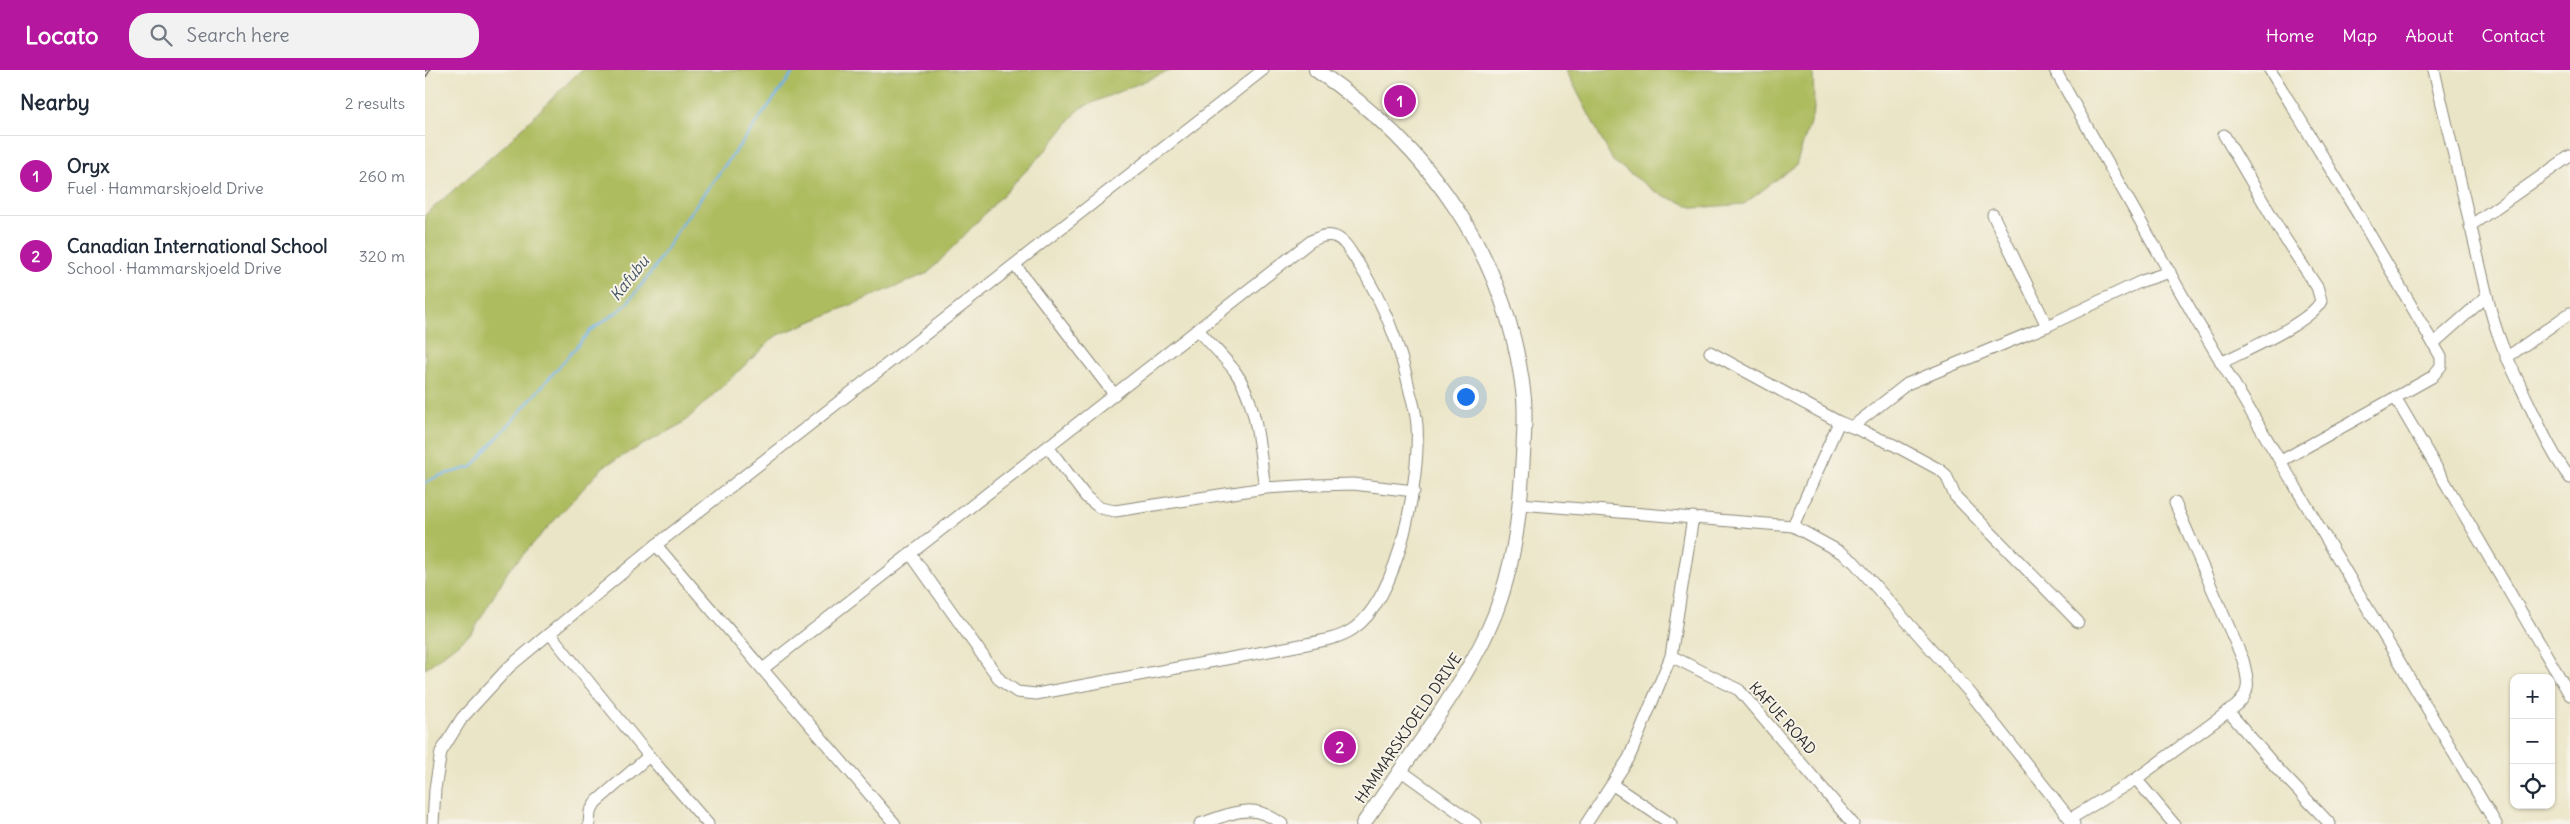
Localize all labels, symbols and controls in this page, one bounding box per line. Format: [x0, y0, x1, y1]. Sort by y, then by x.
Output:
search box [129, 13, 479, 58]
text: Locato [25, 20, 99, 50]
icon: search [147, 21, 175, 49]
text: Search here [187, 23, 290, 47]
text: Home [2266, 24, 2314, 47]
text: Map [2342, 24, 2377, 47]
text: About [2405, 24, 2453, 47]
text: Contact [2481, 24, 2545, 47]
pin: 1 [1384, 82, 1416, 120]
text: Nearby [20, 89, 90, 116]
text: 2 results [345, 93, 405, 113]
text: Oryx [67, 154, 110, 178]
text: 1 [33, 166, 39, 186]
text: 260 m [359, 166, 405, 186]
text: Fuel · Hammarskjoeld Drive [67, 178, 264, 198]
text: Canadian International School [67, 234, 328, 258]
text: 2 [32, 246, 40, 266]
text: 320 m [359, 246, 405, 266]
water label: Kafubu [605, 250, 654, 305]
text: School · Hammarskjoeld Drive [67, 258, 282, 278]
your location [1453, 384, 1479, 410]
street label: HAMMARSKJOELD DRIVE [1351, 649, 1465, 807]
map controls [2510, 674, 2555, 809]
button: + [2510, 674, 2555, 719]
street label: KAFUE ROAD [1745, 678, 1821, 758]
button: − [2510, 719, 2555, 764]
pin: 2 [1324, 728, 1356, 766]
button: locate [2510, 764, 2555, 809]

